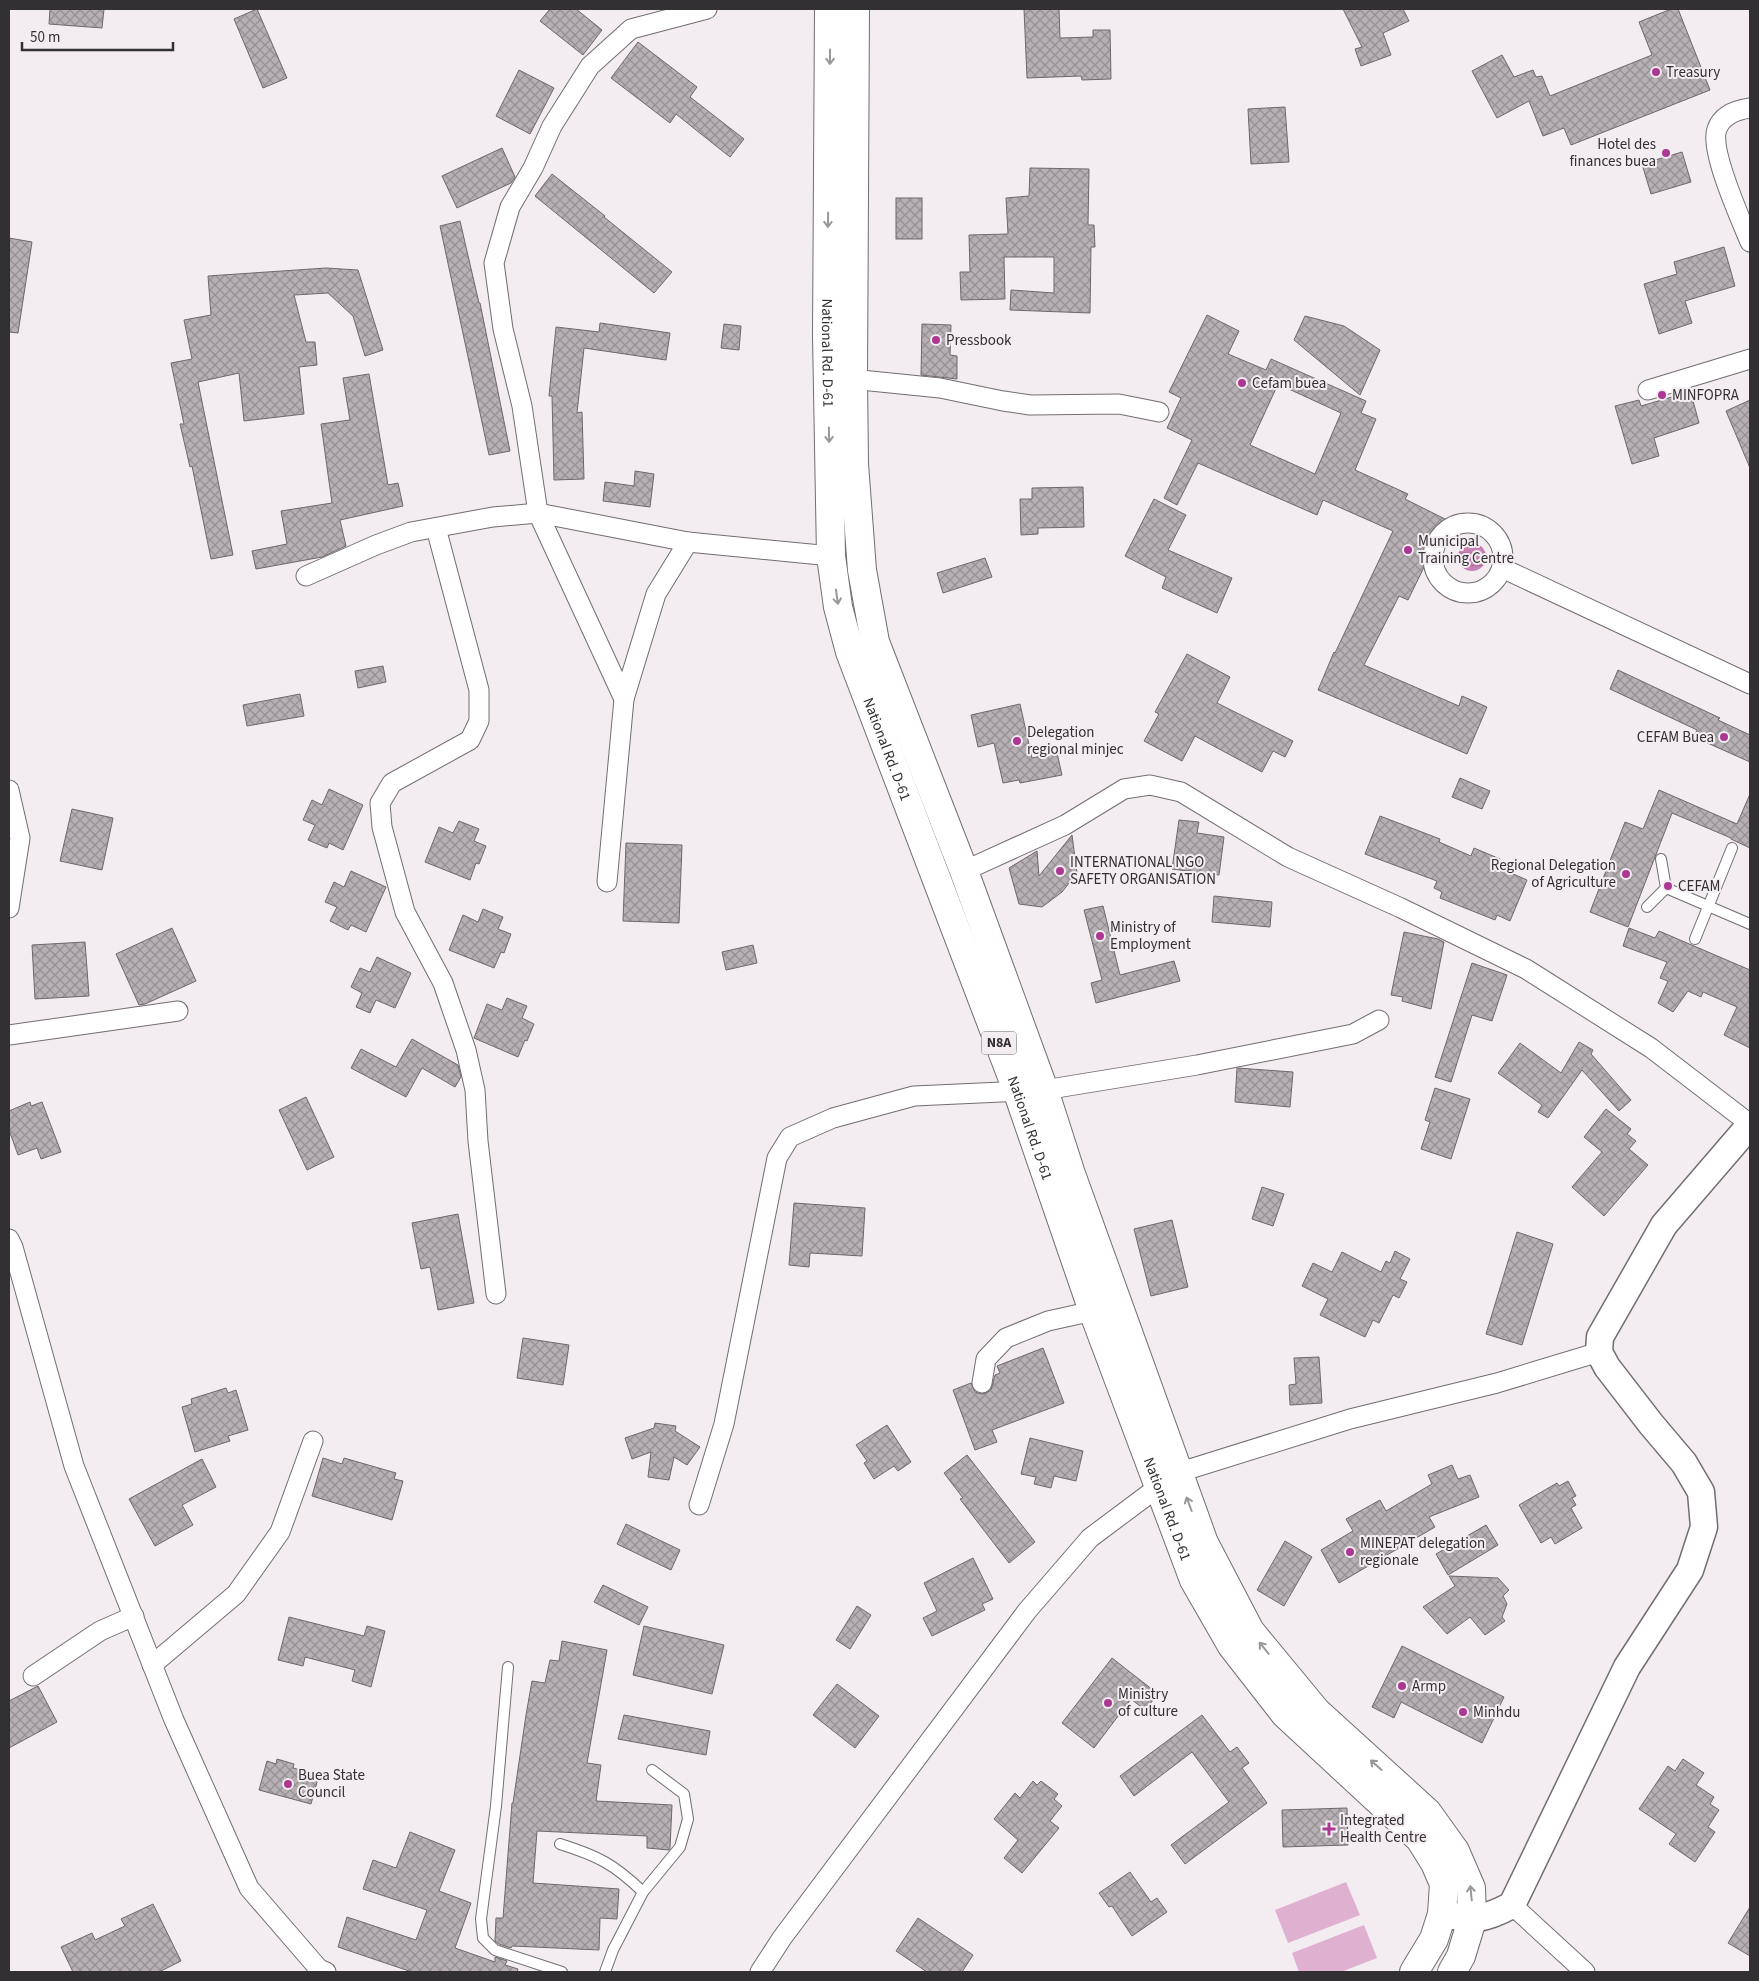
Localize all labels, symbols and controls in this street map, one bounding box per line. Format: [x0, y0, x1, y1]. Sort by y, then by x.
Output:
scale bar [22, 20, 174, 52]
text: 50 m [30, 27, 60, 48]
one-way arrow [825, 49, 834, 65]
place label: Treasury [1666, 62, 1720, 83]
marker: Treasury [1650, 66, 1662, 78]
place label: Hotel des finances buea [1569, 134, 1656, 172]
marker: Hotel des finances buea [1660, 147, 1672, 159]
one-way arrow [823, 212, 833, 228]
street label: National Rd. D-61 [816, 298, 839, 408]
place label: Pressbook [946, 330, 1012, 351]
marker: Pressbook [930, 334, 942, 346]
place label: Cefam buea [1252, 373, 1326, 394]
marker: Cefam buea [1236, 377, 1248, 389]
place label: MINFOPRA [1672, 385, 1740, 406]
marker: MINFOPRA [1656, 389, 1668, 401]
one-way arrow [824, 426, 834, 443]
place label: Municipal Training Centre [1418, 531, 1514, 569]
marker: Municipal Training Centre [1402, 544, 1414, 556]
one-way arrow [832, 589, 842, 605]
street label: National Rd. D-61 [858, 694, 916, 804]
place label: Delegation regional minjec [1027, 722, 1124, 760]
place label: CEFAM Buea [1637, 727, 1714, 748]
marker: CEFAM Buea [1718, 731, 1730, 743]
marker: Delegation regional minjec [1011, 735, 1023, 747]
place label: INTERNATIONAL NGO SAFETY ORGANISATION [1070, 852, 1216, 890]
place label: Regional Delegation of Agriculture [1491, 855, 1616, 893]
marker: INTERNATIONAL NGO SAFETY ORGANISATION [1054, 865, 1066, 877]
marker: Regional Delegation of Agriculture [1620, 868, 1632, 880]
place label: CEFAM [1678, 876, 1720, 897]
marker: CEFAM [1662, 880, 1674, 892]
place label: Ministry of Employment [1110, 917, 1191, 955]
marker: Ministry of Employment [1094, 930, 1106, 942]
road number: N8A [982, 1032, 1016, 1054]
street label: National Rd. D-61 [1002, 1073, 1058, 1183]
street label: National Rd. D-61 [1138, 1454, 1196, 1564]
one-way arrow [1184, 1497, 1193, 1512]
place label: MINEPAT delegation regionale [1360, 1533, 1485, 1571]
marker: MINEPAT delegation regionale [1344, 1546, 1356, 1558]
one-way arrow [1258, 1641, 1270, 1654]
place label: Armp [1412, 1676, 1446, 1697]
marker: Armp [1396, 1680, 1408, 1692]
place label: Ministry of culture [1118, 1684, 1178, 1722]
marker: Ministry of culture [1102, 1697, 1114, 1709]
place label: Minhdu [1473, 1702, 1520, 1723]
marker: Minhdu [1457, 1706, 1469, 1718]
one-way arrow [1369, 1759, 1382, 1771]
place label: Buea State Council [298, 1765, 365, 1803]
marker: Buea State Council [282, 1778, 294, 1790]
place label: Integrated Health Centre [1340, 1810, 1426, 1848]
marker: Integrated Health Centre [1322, 1822, 1336, 1836]
one-way arrow [1466, 1885, 1476, 1901]

